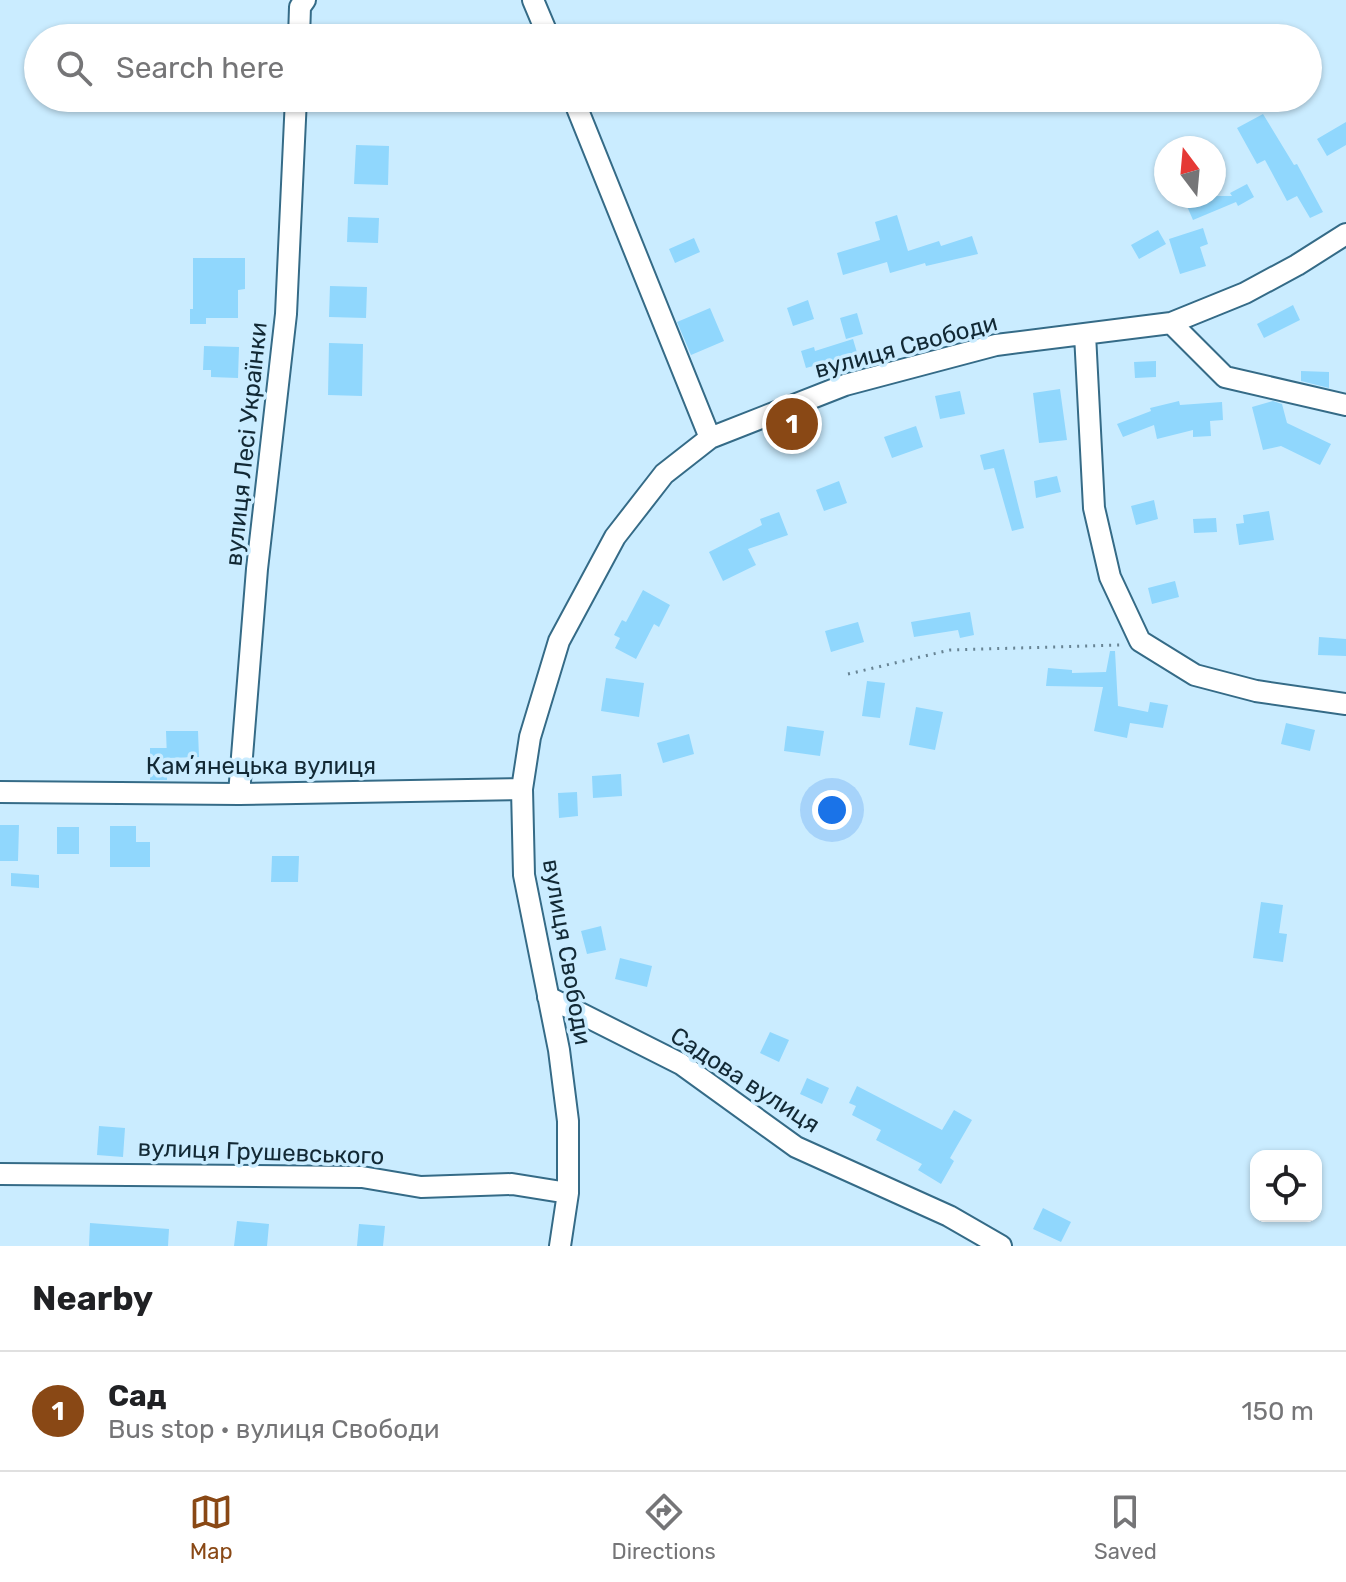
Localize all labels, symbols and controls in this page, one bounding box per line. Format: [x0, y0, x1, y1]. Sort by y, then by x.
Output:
search box [24, 24, 1322, 112]
icon: search [52, 46, 96, 90]
text: Search here [116, 50, 284, 86]
north arrow [1154, 136, 1226, 208]
street label: вулиця Свободи [811, 308, 1001, 384]
street label: вулиця Лесі Українки [219, 321, 273, 567]
pin: 1 [766, 394, 818, 454]
street label: Камʼянецька вулиця [146, 752, 376, 780]
your location [812, 790, 852, 830]
street label: вулиця Свободи [537, 857, 597, 1047]
street label: Садова вулиця [665, 1021, 825, 1139]
street label: вулиця Грушевського [137, 1134, 385, 1170]
map controls [1250, 1150, 1322, 1222]
button: locate [1250, 1150, 1322, 1222]
text: Nearby [32, 1278, 153, 1319]
text: Сад [108, 1378, 166, 1414]
text: 1 [52, 1396, 64, 1427]
text: 150 m [1241, 1396, 1314, 1427]
text: Bus stop · вулиця Свободи [108, 1414, 440, 1445]
tab: Map [189, 1490, 233, 1565]
tab: Directions [611, 1490, 716, 1565]
tab: Saved [1094, 1490, 1157, 1565]

